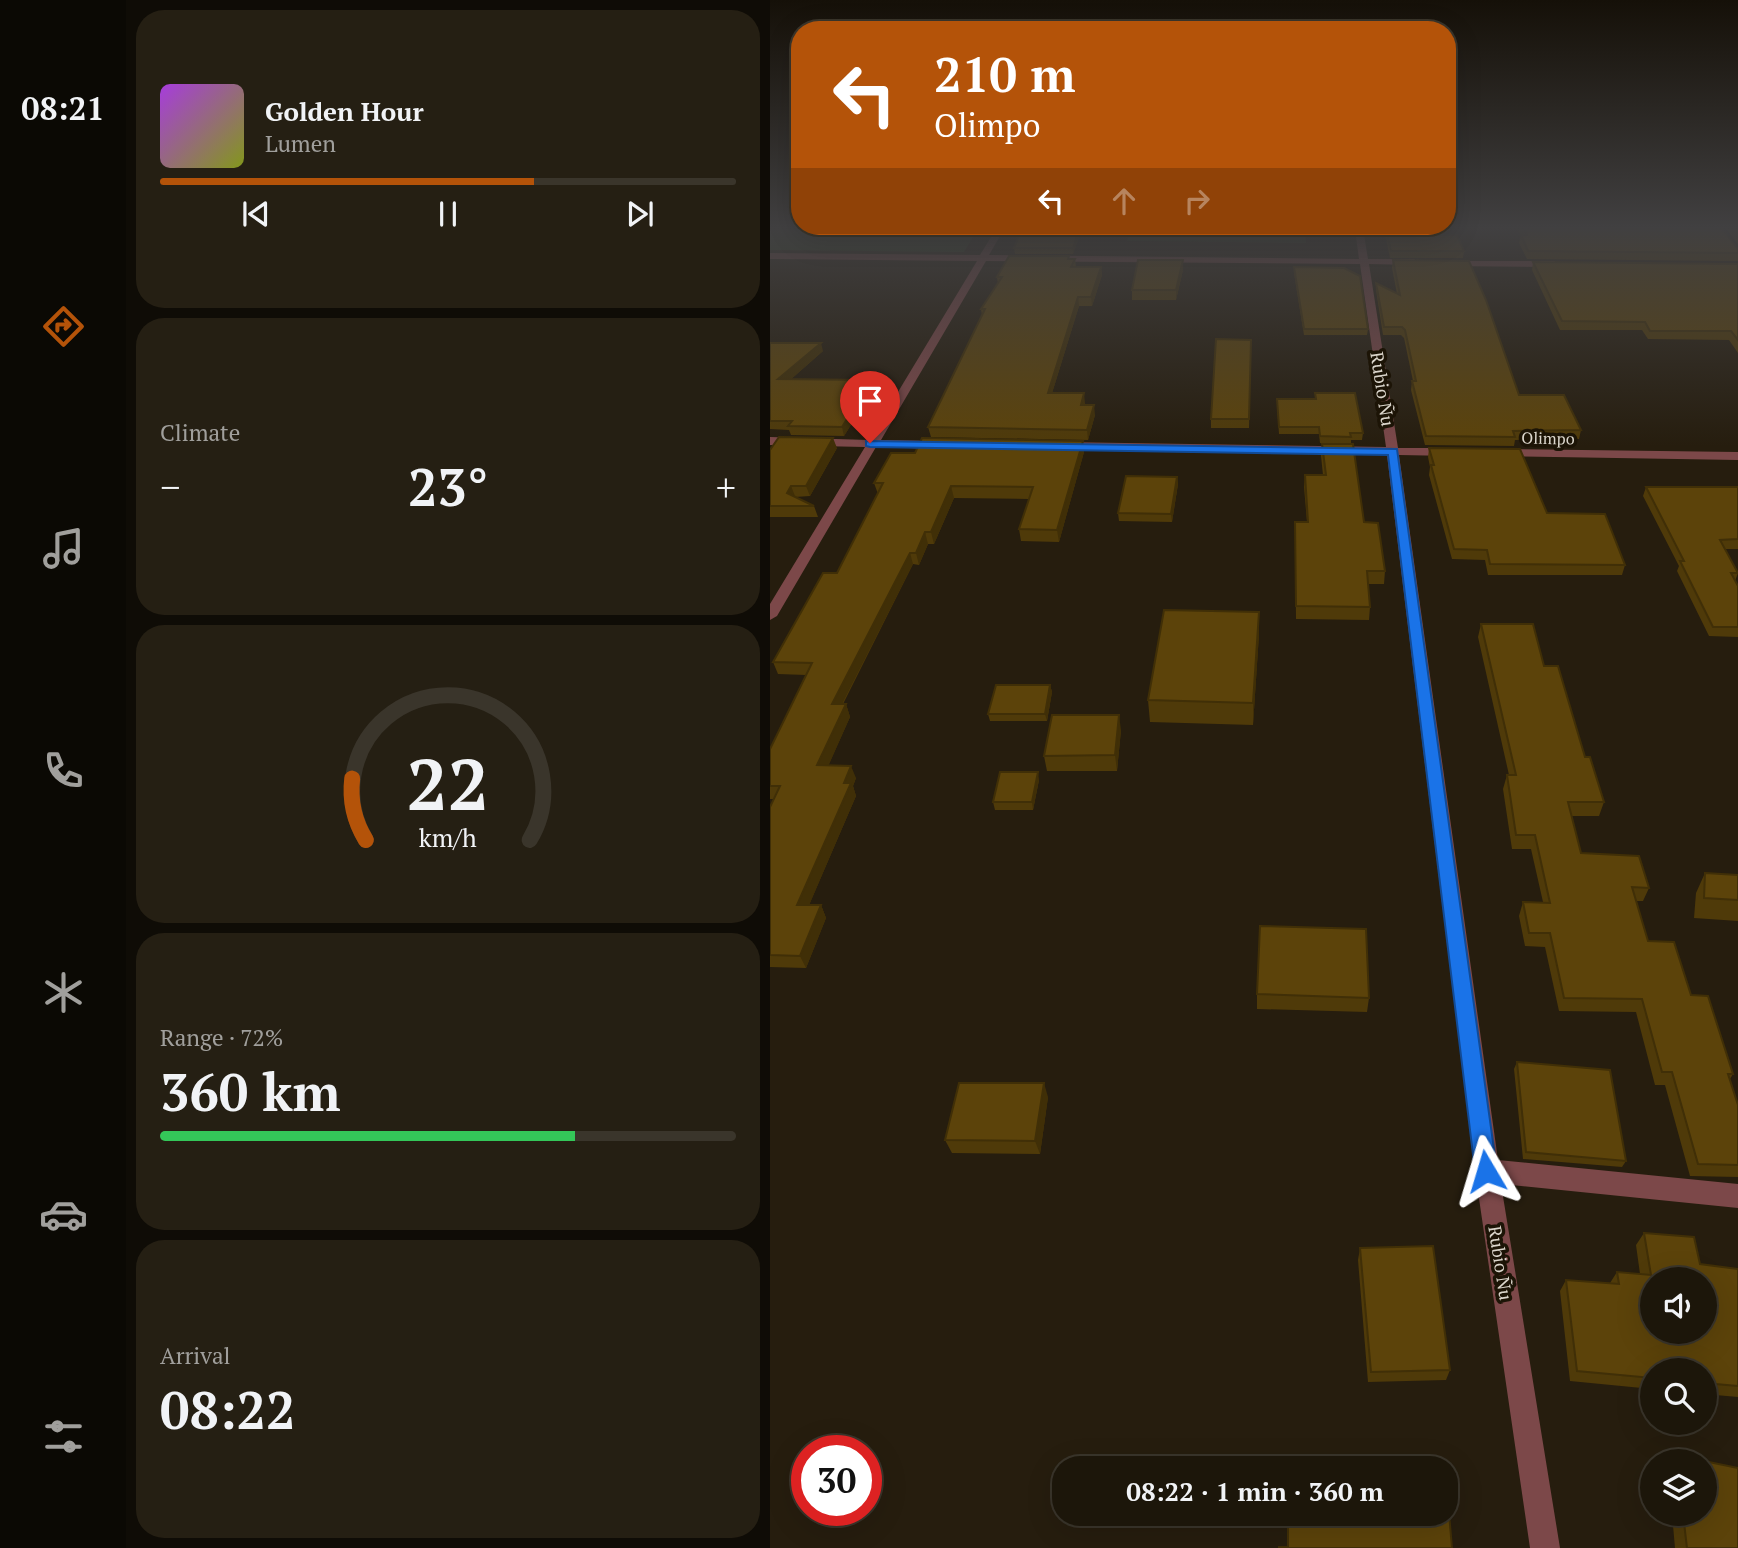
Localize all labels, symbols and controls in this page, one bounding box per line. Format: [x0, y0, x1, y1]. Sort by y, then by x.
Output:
text: 210 m [934, 41, 1076, 106]
icon: left [819, 49, 910, 140]
text: 08:21 [21, 87, 105, 129]
text: Golden Hour [265, 94, 424, 128]
text: Olimpo [934, 104, 1040, 146]
text: Lumen [265, 128, 336, 159]
icon: left [1032, 182, 1070, 220]
icon: ahead [1105, 182, 1143, 220]
icon: right [1178, 182, 1216, 220]
icon: previous [237, 195, 275, 233]
icon: pause [429, 195, 467, 233]
icon: next [621, 195, 659, 233]
icon: directions [39, 302, 88, 351]
street label: Rubio Ñu [1365, 350, 1401, 428]
pin [840, 371, 900, 443]
icon: arrive [851, 382, 889, 420]
text: Climate [160, 417, 240, 448]
street label: Olimpo [1521, 427, 1575, 449]
text: 23° [408, 452, 488, 521]
text: − [160, 462, 180, 512]
text: + [716, 462, 736, 512]
icon: music [39, 524, 88, 573]
text: 22 [407, 734, 489, 831]
icon: phone [39, 746, 88, 795]
text: km/h [419, 821, 477, 854]
icon: climate [39, 968, 88, 1017]
text: Range · 72% [160, 1022, 283, 1053]
text: 360 km [160, 1057, 341, 1126]
position arrow [1449, 1134, 1523, 1208]
icon: car [39, 1190, 88, 1239]
street label: Rubio Ñu [1483, 1224, 1519, 1302]
map controls [1640, 1267, 1717, 1526]
button: sound [1640, 1267, 1717, 1344]
text: Arrival [160, 1340, 231, 1371]
button: search [1640, 1358, 1717, 1435]
text: 08:22 [160, 1375, 295, 1444]
icon: filters [39, 1412, 88, 1461]
speed limit sign: 30 [791, 1435, 882, 1526]
button: layers [1640, 1449, 1717, 1526]
text: 08:22 · 1 min · 360 m [1126, 1474, 1384, 1508]

